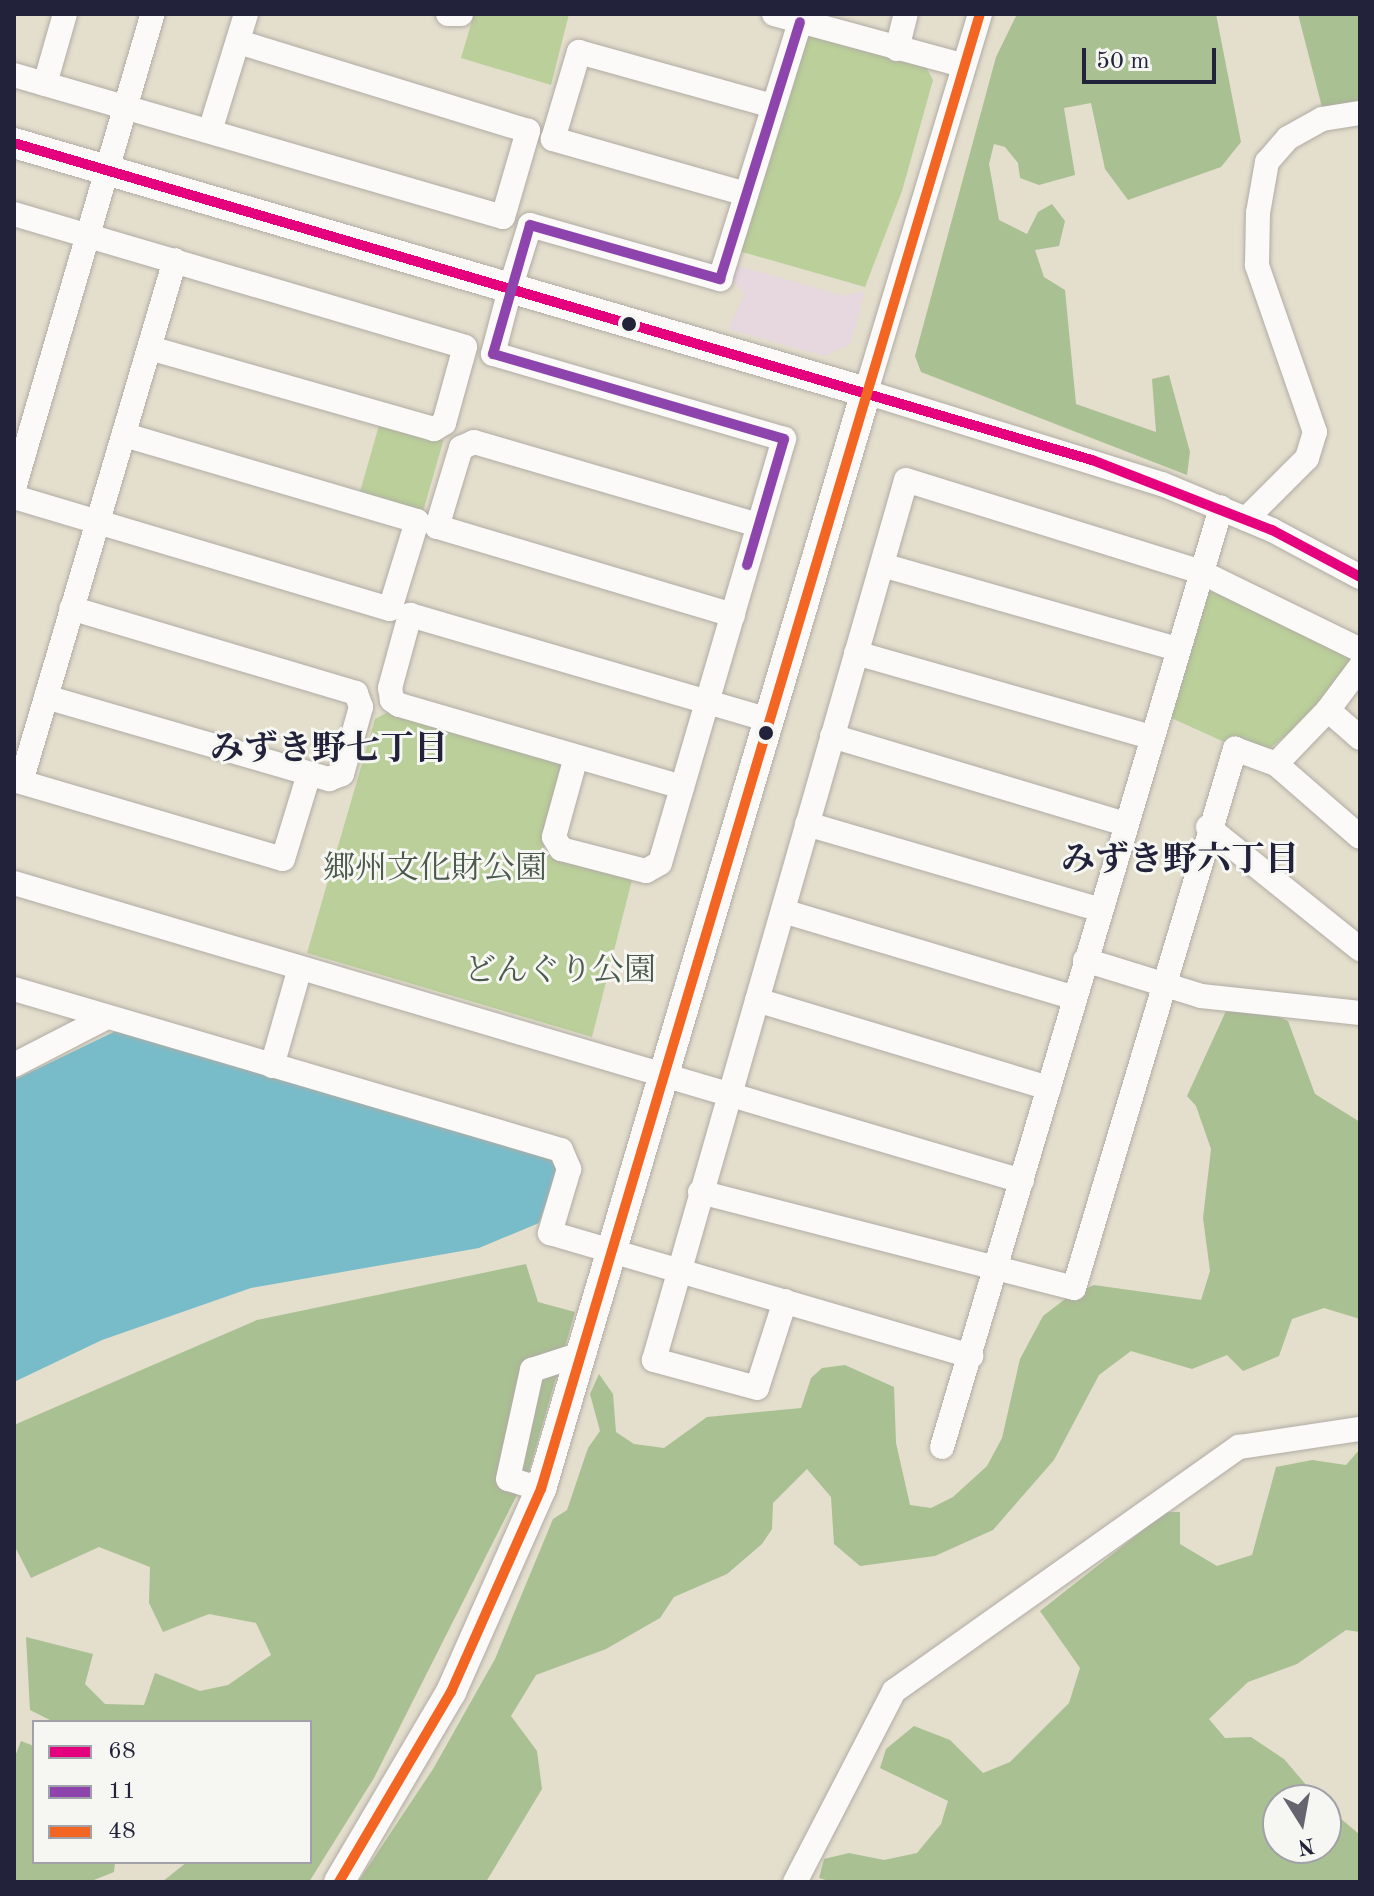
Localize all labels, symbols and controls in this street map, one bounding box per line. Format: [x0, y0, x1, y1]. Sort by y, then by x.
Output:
scale bar [1086, 32, 1220, 82]
text: 50 m [1096, 50, 1150, 74]
unlabelled marker [621, 316, 637, 332]
unlabelled marker [758, 725, 774, 741]
district label: みずき野七丁目 [210, 731, 448, 771]
district label: みずき野六丁目 [1061, 842, 1299, 882]
park label: 郷州文化財公園 [323, 851, 547, 889]
park label: どんぐり公園 [464, 953, 656, 991]
legend [32, 1720, 312, 1864]
text: 68 [108, 1740, 136, 1764]
text: 11 [108, 1780, 136, 1804]
north arrow [1262, 1784, 1342, 1864]
text: 48 [108, 1820, 136, 1844]
text: N [1296, 1833, 1317, 1858]

